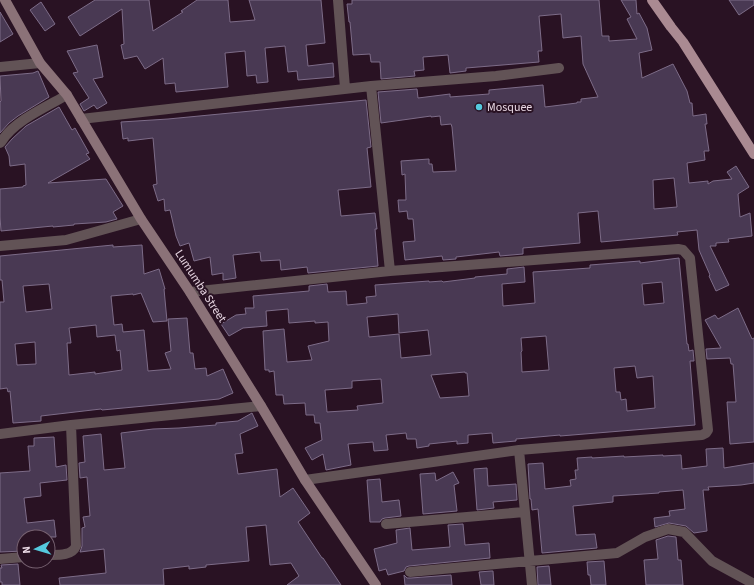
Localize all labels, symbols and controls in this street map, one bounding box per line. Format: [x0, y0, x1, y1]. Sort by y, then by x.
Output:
place label: Mosquee [487, 99, 532, 116]
marker: Mosquee [474, 102, 484, 112]
street label: Lumumba Street [171, 247, 230, 326]
north arrow [16, 529, 56, 569]
text: N [19, 546, 34, 554]

